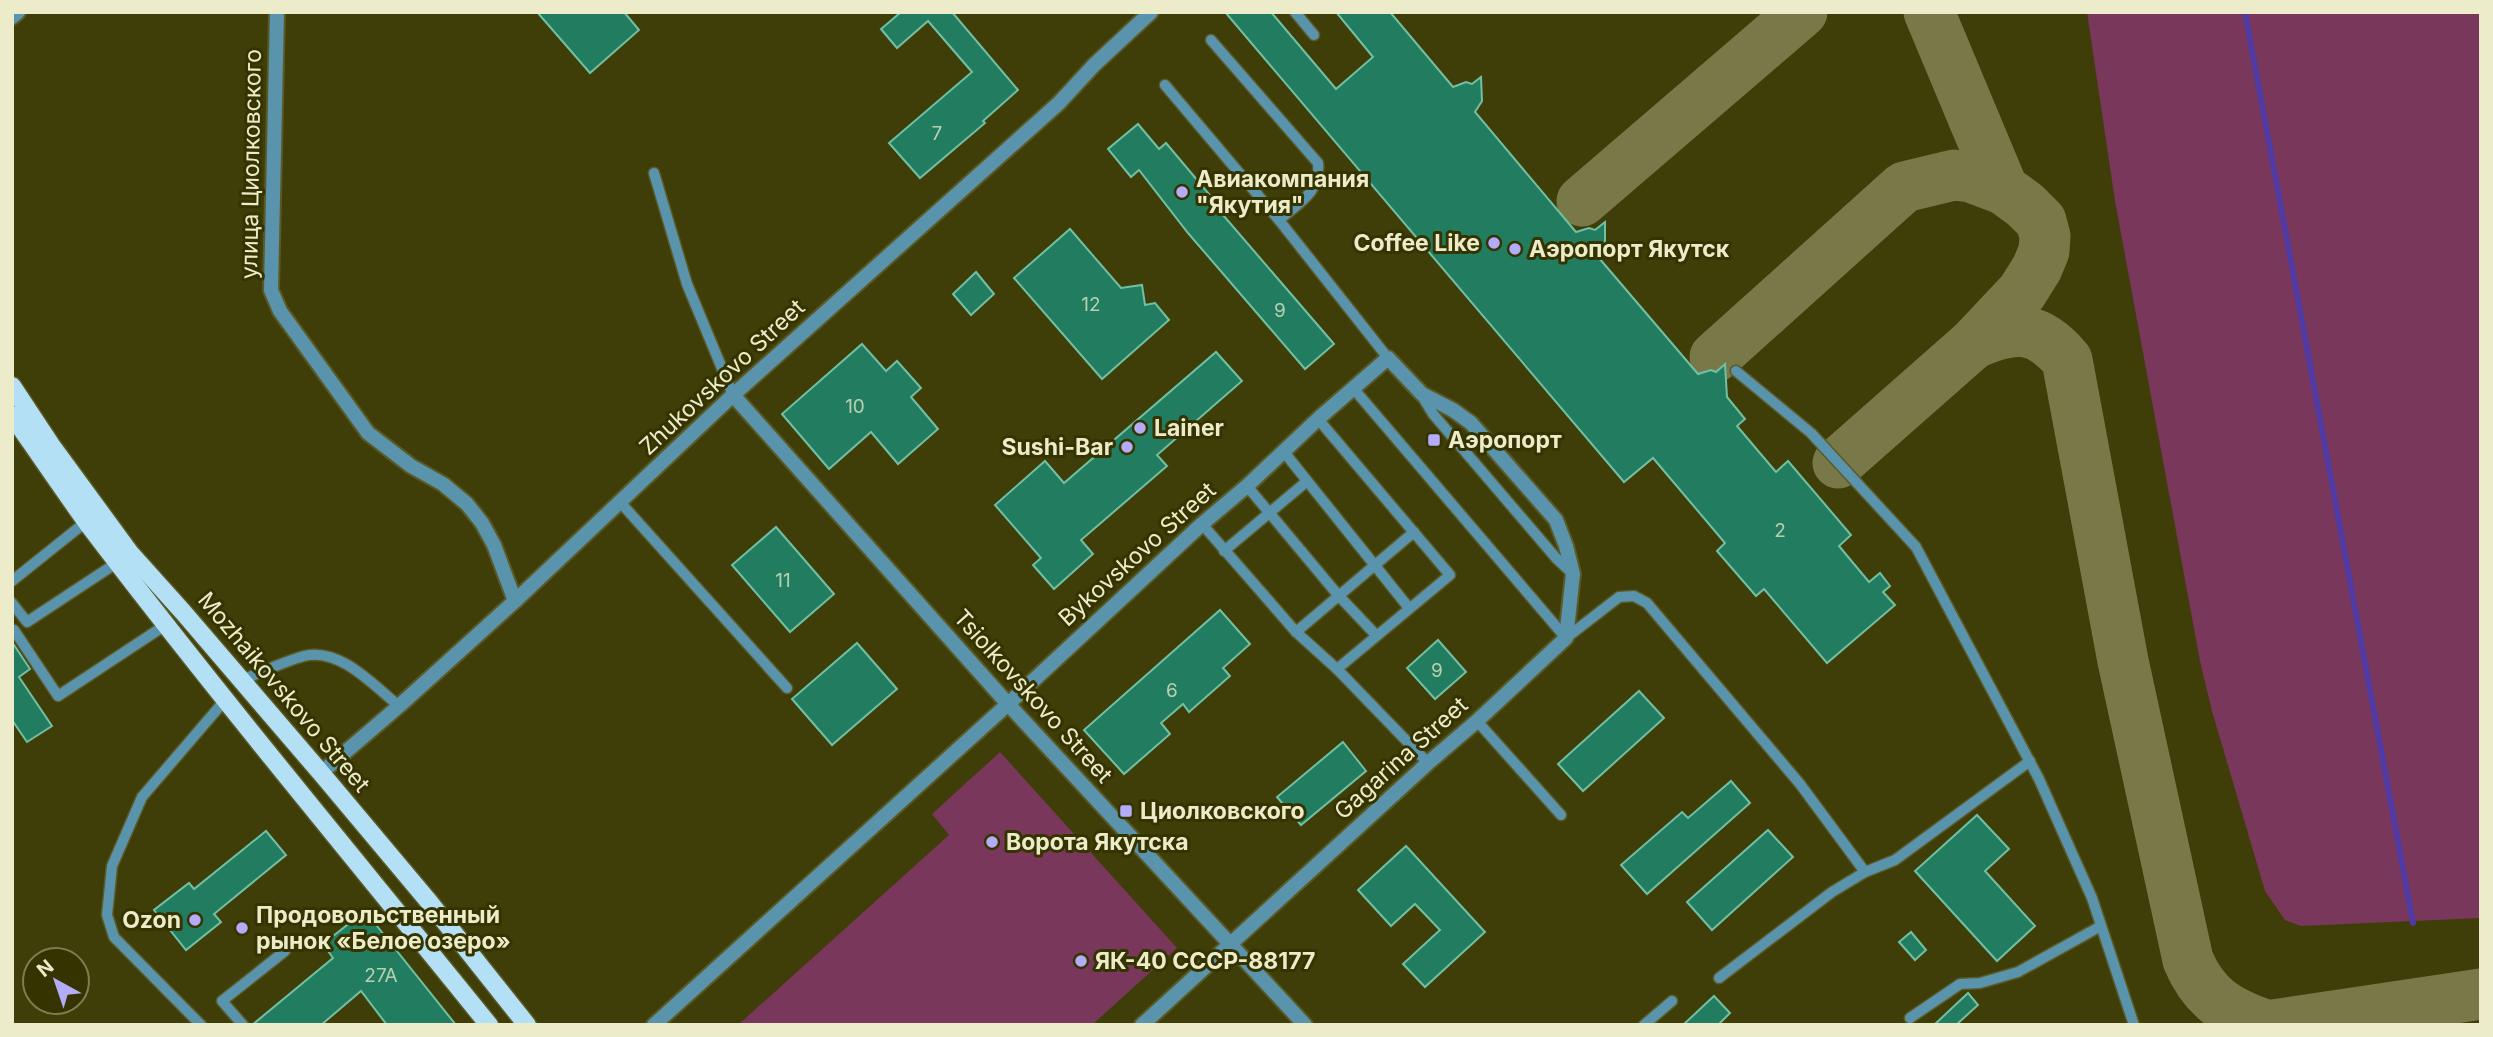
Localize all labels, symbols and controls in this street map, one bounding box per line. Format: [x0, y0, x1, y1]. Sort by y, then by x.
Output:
street label: улица Циолковского [235, 49, 267, 279]
house number: 7 [932, 122, 942, 145]
place label: Авиакомпания "Якутия" [1196, 165, 1369, 219]
marker: Авиакомпания "Якутия" [1174, 184, 1190, 200]
place label: Coffee Like [1353, 229, 1480, 257]
marker: Coffee Like [1486, 235, 1502, 251]
place label: Аэропорт Якутск [1529, 235, 1730, 263]
marker: Аэропорт Якутск [1507, 241, 1523, 257]
street label: Zhukovskovo Street [634, 293, 811, 461]
house number: 12 [1081, 293, 1101, 316]
house number: 9 [1274, 299, 1286, 322]
house number: 10 [845, 395, 865, 418]
place label: Lainer [1154, 414, 1224, 442]
marker: Lainer [1132, 420, 1148, 436]
place label: Аэропорт [1448, 426, 1562, 454]
marker: Аэропорт [1426, 432, 1442, 448]
place label: Sushi-Bar [1001, 433, 1113, 461]
marker: Sushi-Bar [1119, 439, 1135, 455]
street label: Bykovskovo Street [1053, 476, 1222, 632]
house number: 2 [1774, 519, 1786, 542]
house number: 11 [775, 569, 791, 592]
street label: Mozhaikovskovo Street [192, 586, 376, 798]
street label: Tsiolkovskovo Street [948, 603, 1119, 789]
house number: 9 [1431, 659, 1443, 682]
house number: 6 [1166, 679, 1178, 702]
street label: Gagarina Street [1329, 691, 1474, 825]
place label: Циолковского [1140, 797, 1305, 825]
marker: Циолковского [1118, 803, 1134, 819]
place label: Ворота Якутска [1006, 828, 1189, 856]
marker: Ворота Якутска [984, 834, 1000, 850]
place label: Продовольственный рынок «Белое озеро» [256, 901, 511, 955]
place label: Ozon [122, 906, 181, 934]
marker: Ozon [187, 912, 203, 928]
marker: Продовольственный рынок «Белое озеро» [234, 920, 250, 936]
north arrow [21, 946, 91, 1016]
place label: ЯК-40 СССР-88177 [1095, 947, 1315, 975]
marker: ЯК-40 СССР-88177 [1073, 953, 1089, 969]
text: N [32, 955, 58, 982]
house number: 27А [364, 964, 398, 987]

